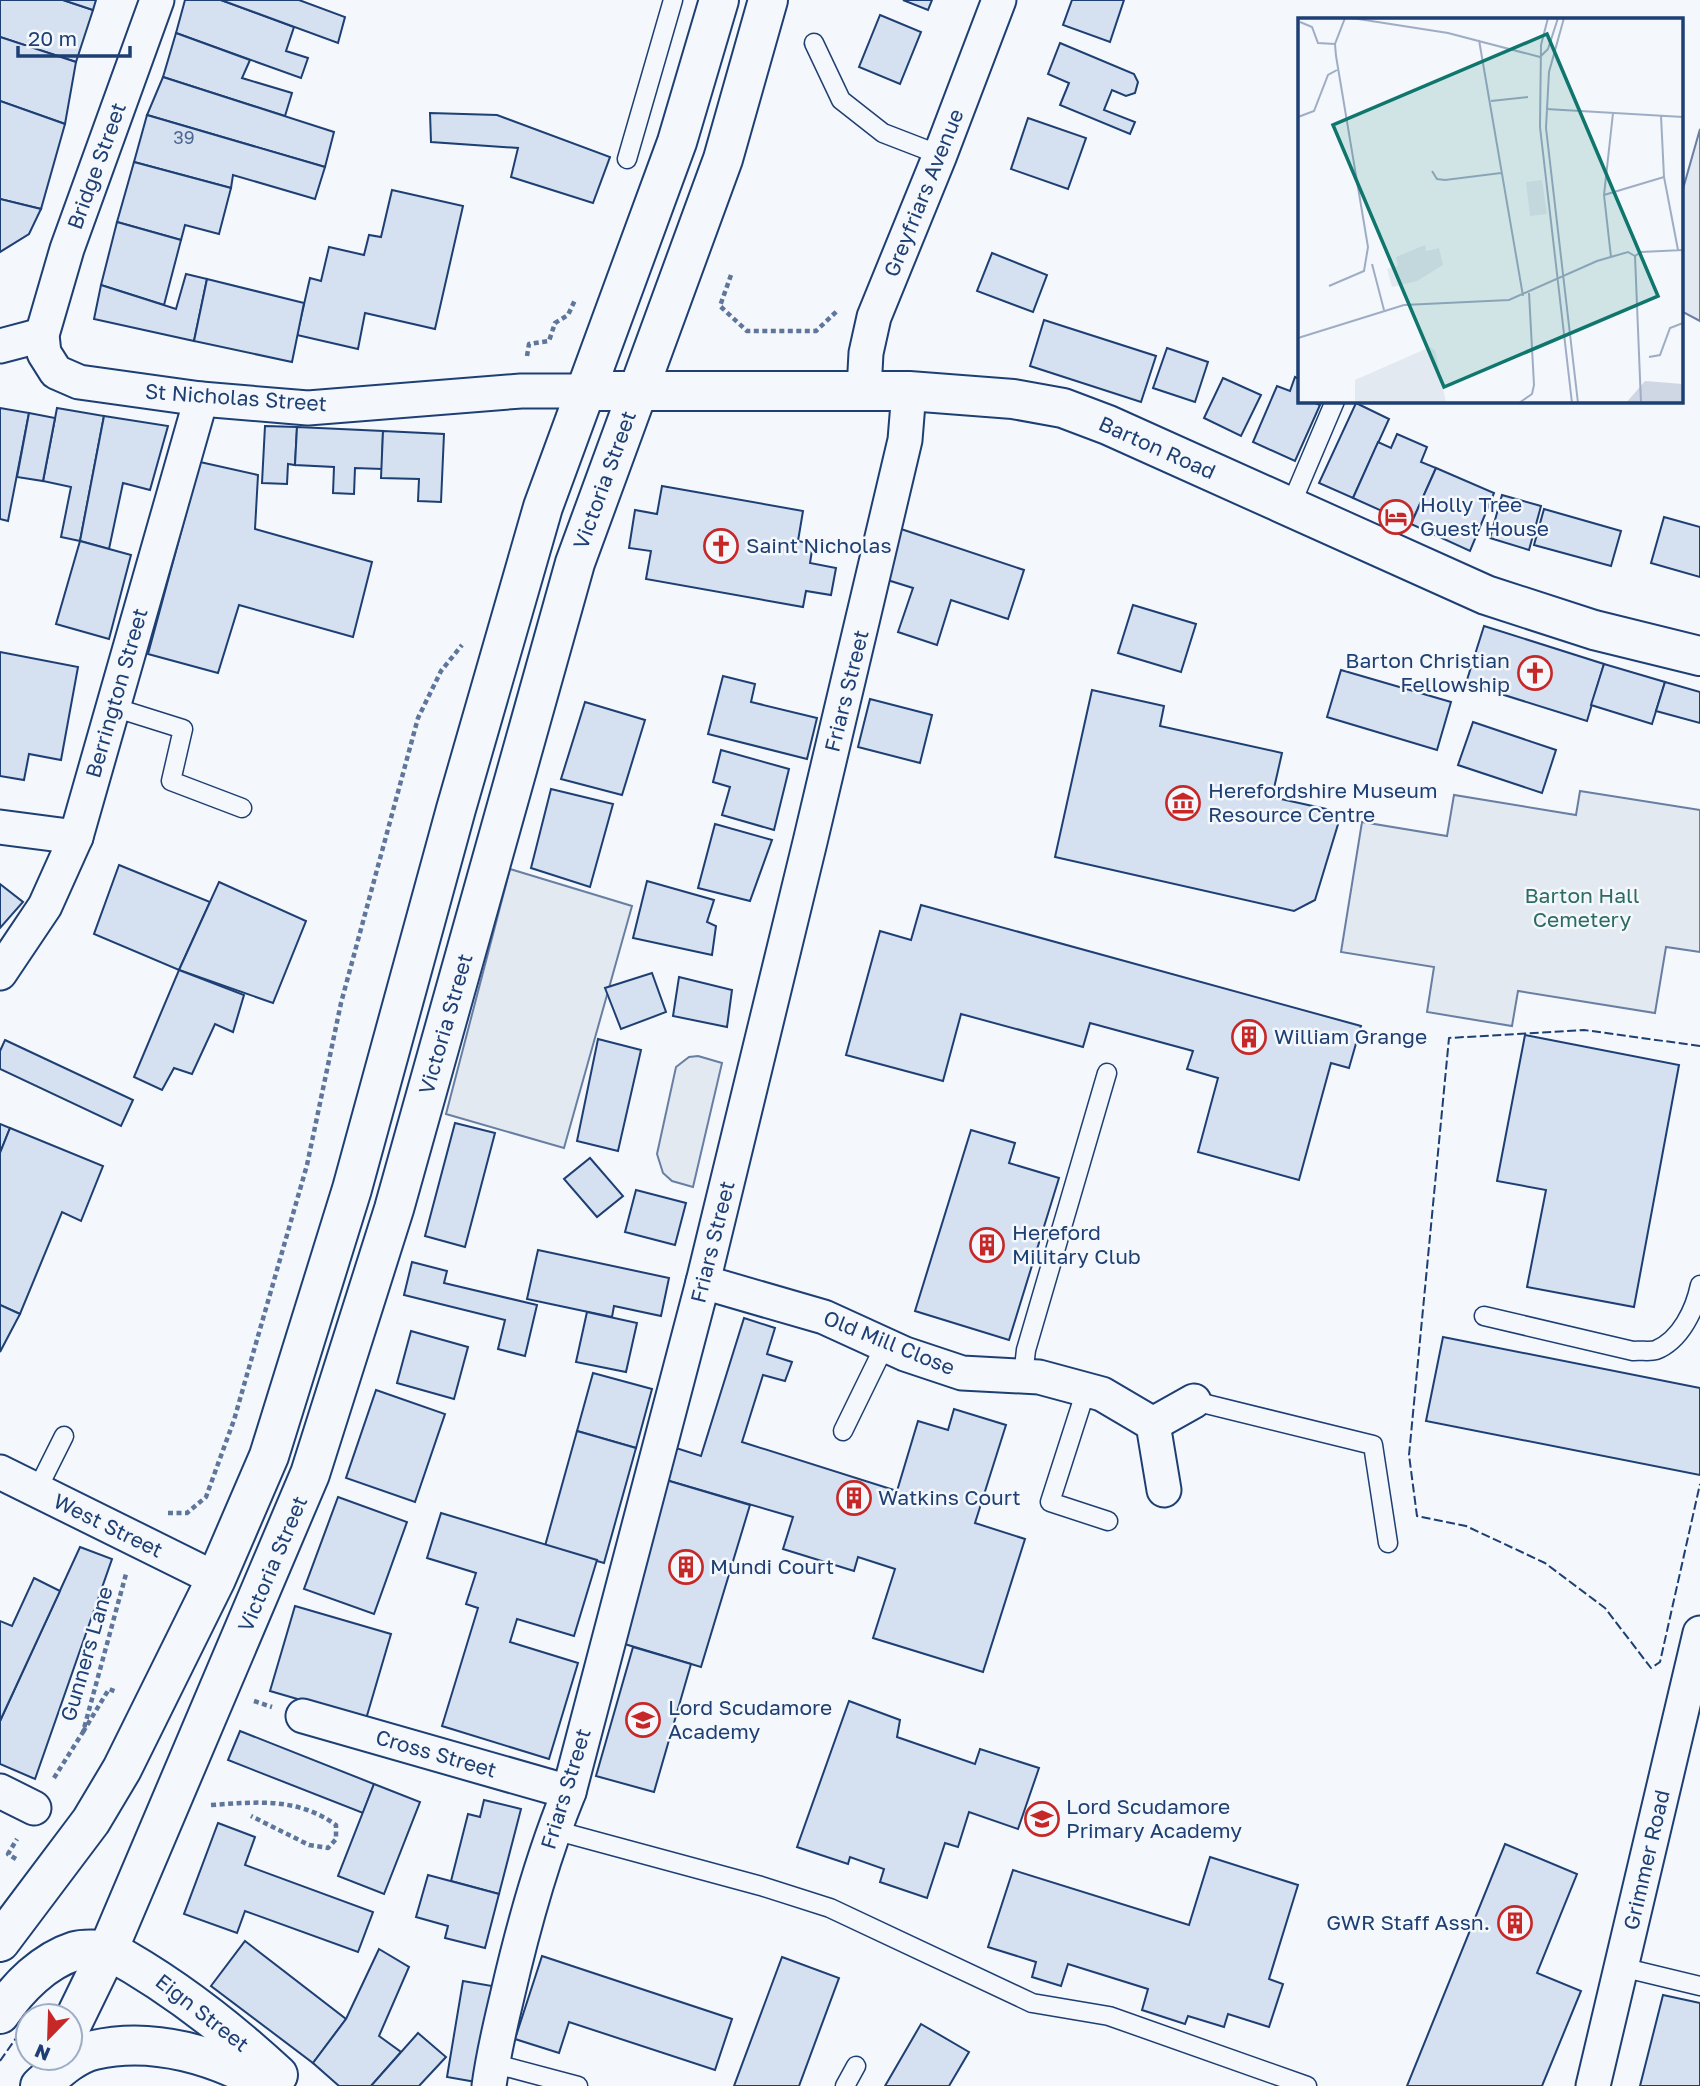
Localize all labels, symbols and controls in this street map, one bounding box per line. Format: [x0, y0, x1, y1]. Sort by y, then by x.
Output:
scale bar [18, 14, 130, 58]
inset map [1298, 18, 1682, 402]
text: 20 m [28, 25, 77, 51]
street label: Bridge Street [61, 99, 131, 233]
street label: Greyfriars Avenue [878, 105, 969, 280]
house number: 39 [173, 126, 195, 148]
street label: St Nicholas Street [144, 378, 328, 416]
street label: Victoria Street [567, 407, 641, 552]
street label: Barton Road [1095, 410, 1220, 484]
place label: Holly Tree Guest House [1420, 491, 1549, 541]
hotel icon: Holly Tree Guest House [1377, 498, 1415, 536]
church icon: Saint Nicholas [702, 527, 740, 565]
place label: Saint Nicholas [746, 532, 892, 558]
street label: Berrington Street [79, 605, 153, 781]
street label: Friars Street [818, 627, 874, 755]
place label: Barton Christian Fellowship [1345, 647, 1510, 697]
church icon: Barton Christian Fellowship [1516, 654, 1554, 692]
place label: Herefordshire Museum Resource Centre [1208, 777, 1438, 827]
museum icon: Herefordshire Museum Resource Centre [1164, 784, 1202, 822]
park label: Barton Hall Cemetery [1525, 882, 1639, 932]
street label: Victoria Street [413, 950, 478, 1097]
building icon: William Grange [1230, 1018, 1268, 1056]
place label: William Grange [1274, 1023, 1427, 1049]
street label: Friars Street [684, 1178, 740, 1306]
place label: Hereford Military Club [1012, 1219, 1141, 1269]
building icon: Hereford Military Club [968, 1226, 1006, 1264]
street label: Old Mill Close [820, 1304, 959, 1380]
building icon: Watkins Court [835, 1479, 873, 1517]
place label: Watkins Court [878, 1484, 1021, 1510]
street label: West Street [50, 1487, 167, 1563]
street label: Victoria Street [232, 1492, 312, 1636]
building icon: Mundi Court [667, 1548, 705, 1586]
place label: Mundi Court [710, 1553, 834, 1579]
street label: Gunners Lane [54, 1583, 118, 1724]
place label: Lord Scudamore Academy [668, 1694, 832, 1744]
school or university icon: Lord Scudamore Academy [624, 1701, 662, 1739]
street label: Cross Street [373, 1723, 500, 1783]
street label: Friars Street [534, 1725, 596, 1852]
street label: Grimmer Road [1617, 1787, 1675, 1932]
place label: Lord Scudamore Primary Academy [1066, 1793, 1242, 1843]
school or university icon: Lord Scudamore Primary Academy [1023, 1800, 1061, 1838]
building icon: GWR Staff Assn. [1496, 1904, 1534, 1942]
place label: GWR Staff Assn. [1326, 1909, 1490, 1935]
street label: Eign Street [151, 1968, 255, 2057]
north arrow [14, 2002, 84, 2072]
text: N [31, 2040, 53, 2067]

